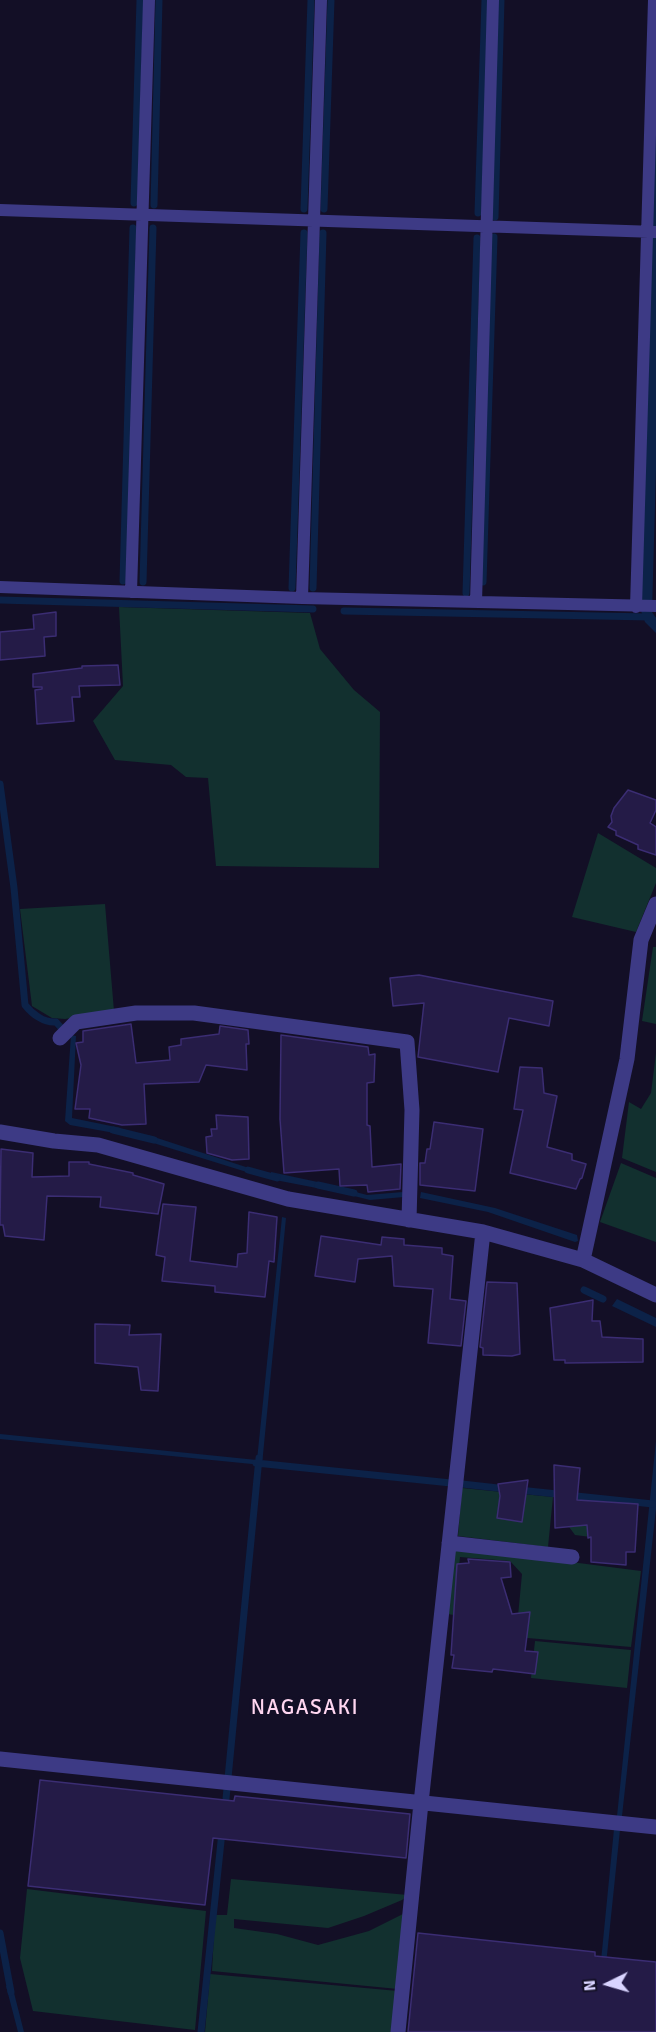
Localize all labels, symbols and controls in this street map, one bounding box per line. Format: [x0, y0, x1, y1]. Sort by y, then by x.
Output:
district label: NAGASAKI [251, 1695, 359, 1721]
north arrow [578, 1954, 638, 2014]
text: N [580, 1979, 601, 1992]

